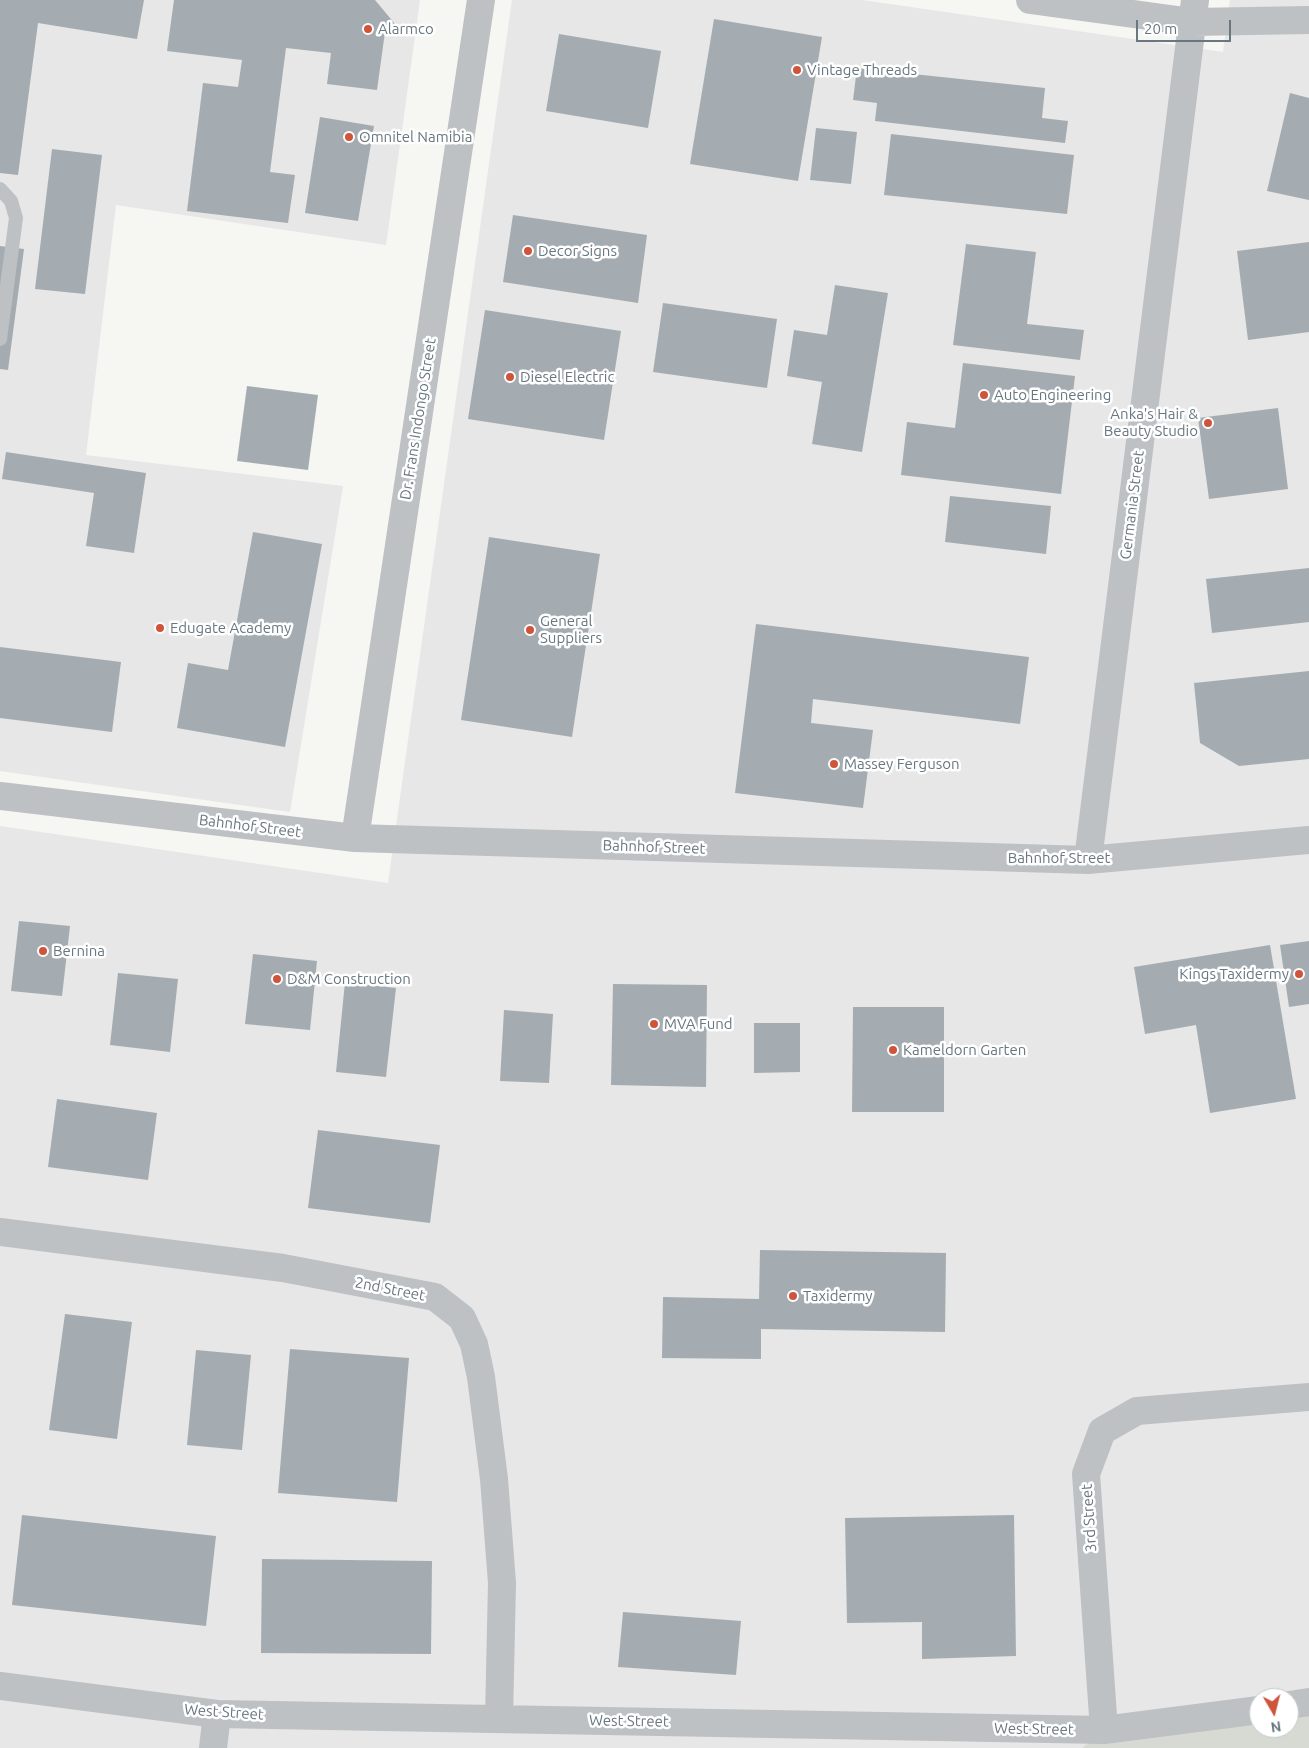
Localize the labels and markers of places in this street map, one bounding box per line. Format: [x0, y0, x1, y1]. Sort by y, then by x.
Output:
place label: Alarmco [378, 20, 434, 38]
marker: Alarmco [362, 23, 374, 35]
place label: Vintage Threads [807, 61, 917, 79]
marker: Vintage Threads [791, 64, 803, 76]
place label: Omnitel Namibia [359, 128, 472, 146]
marker: Omnitel Namibia [343, 131, 355, 143]
place label: Decor Signs [538, 242, 617, 260]
marker: Decor Signs [522, 245, 534, 257]
place label: Diesel Electric [520, 368, 614, 386]
marker: Diesel Electric [504, 371, 516, 383]
place label: Auto Engineering [994, 386, 1111, 404]
marker: Auto Engineering [978, 389, 990, 401]
place label: Anka's Hair & Beauty Studio [1104, 405, 1198, 440]
marker: Anka's Hair & Beauty Studio [1202, 417, 1214, 429]
place label: General Suppliers [540, 612, 602, 647]
place label: Edugate Academy [170, 619, 291, 637]
marker: Edugate Academy [154, 622, 166, 634]
marker: General Suppliers [524, 624, 536, 636]
place label: Massey Ferguson [844, 755, 960, 773]
marker: Massey Ferguson [828, 758, 840, 770]
place label: Bernina [53, 942, 105, 960]
marker: Bernina [37, 945, 49, 957]
place label: Kings Taxidermy [1179, 965, 1289, 983]
marker: Kings Taxidermy [1293, 968, 1305, 980]
place label: D&M Construction [287, 970, 411, 988]
marker: D&M Construction [271, 973, 283, 985]
place label: MVA Fund [664, 1015, 733, 1033]
marker: MVA Fund [648, 1018, 660, 1030]
place label: Kameldorn Garten [903, 1041, 1026, 1059]
marker: Kameldorn Garten [887, 1044, 899, 1056]
place label: Taxidermy [803, 1287, 873, 1305]
marker: Taxidermy [787, 1290, 799, 1302]

